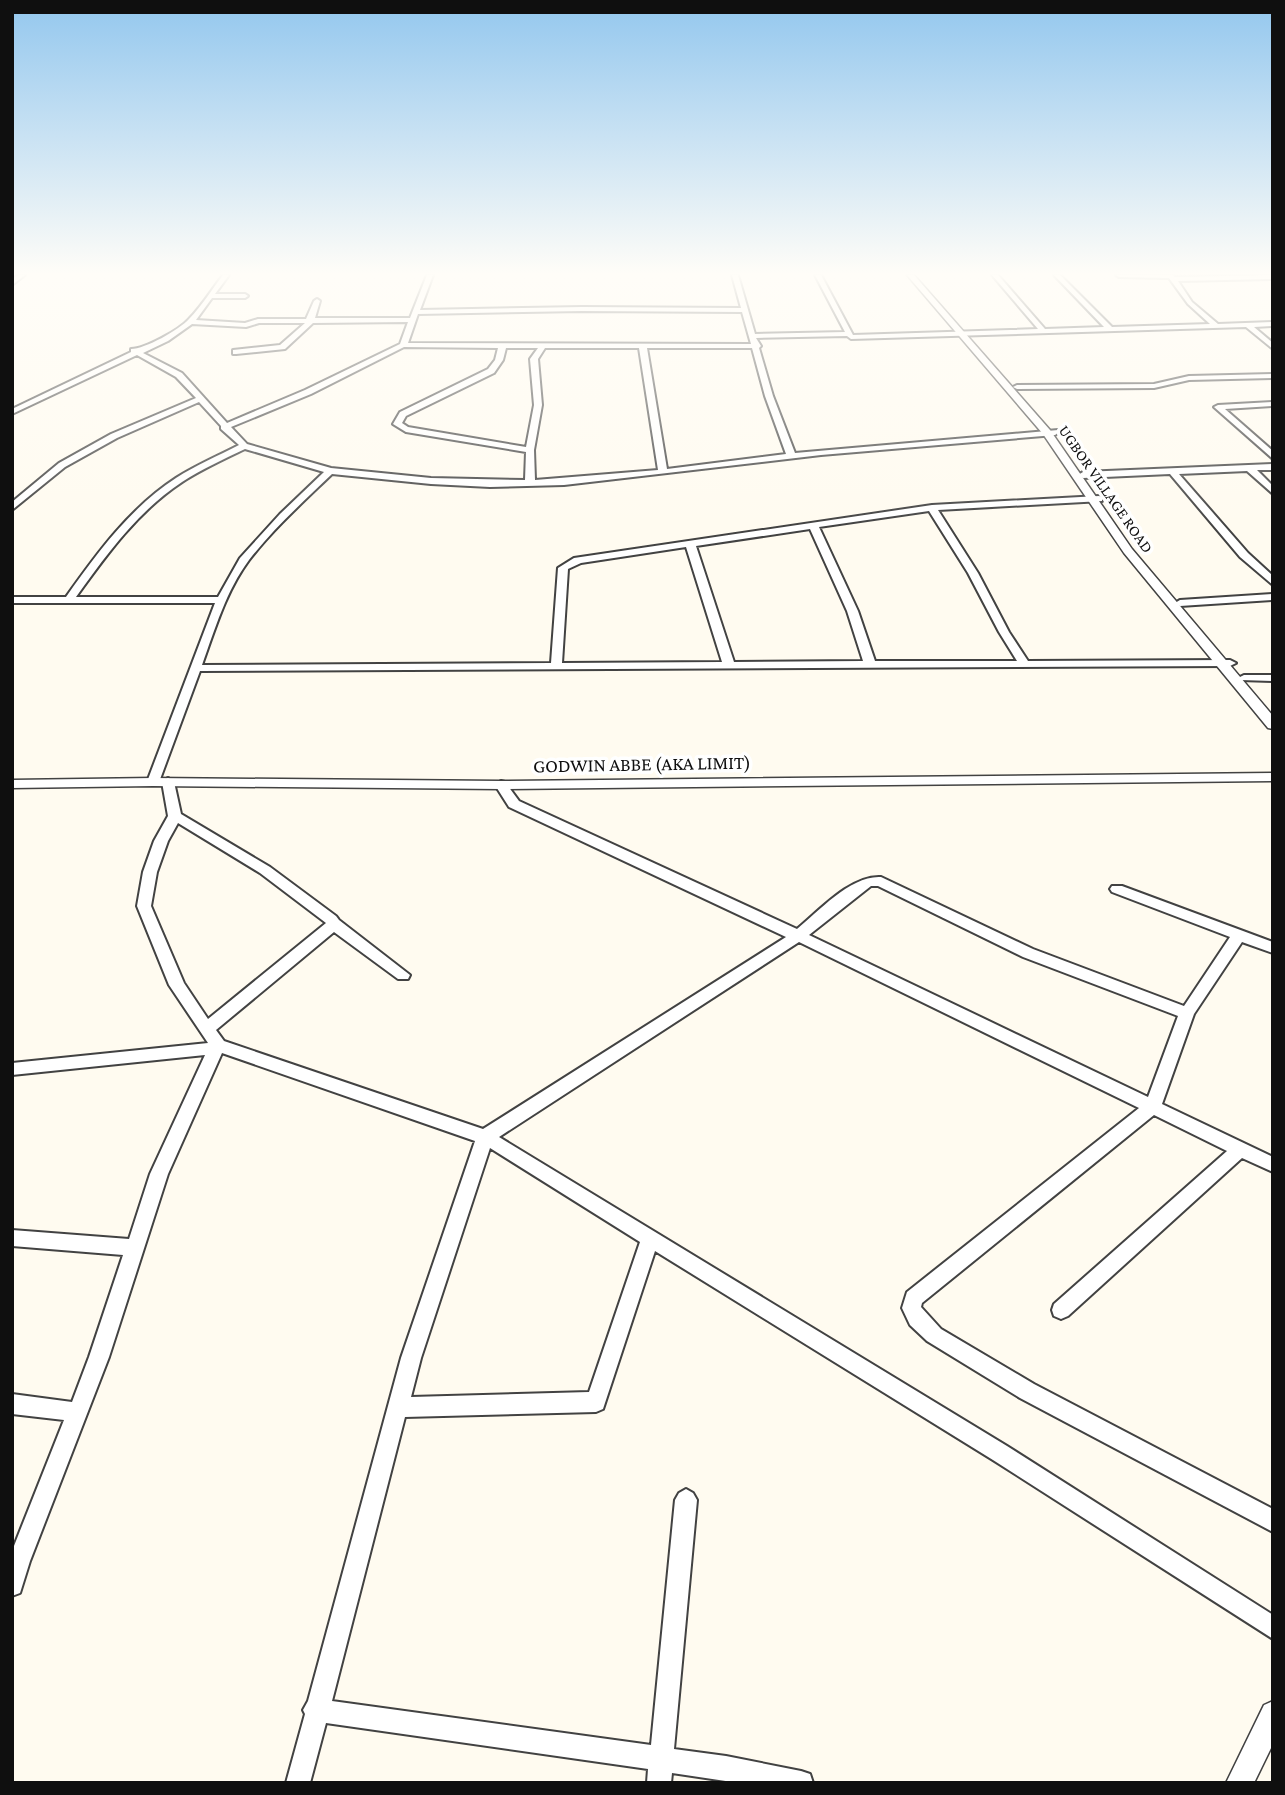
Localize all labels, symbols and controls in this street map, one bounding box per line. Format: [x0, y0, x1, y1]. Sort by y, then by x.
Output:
street label: UGBOR VILLAGE ROAD [1056, 422, 1156, 556]
street label: GODWIN ABBE (AKA LIMIT) [533, 752, 751, 777]

